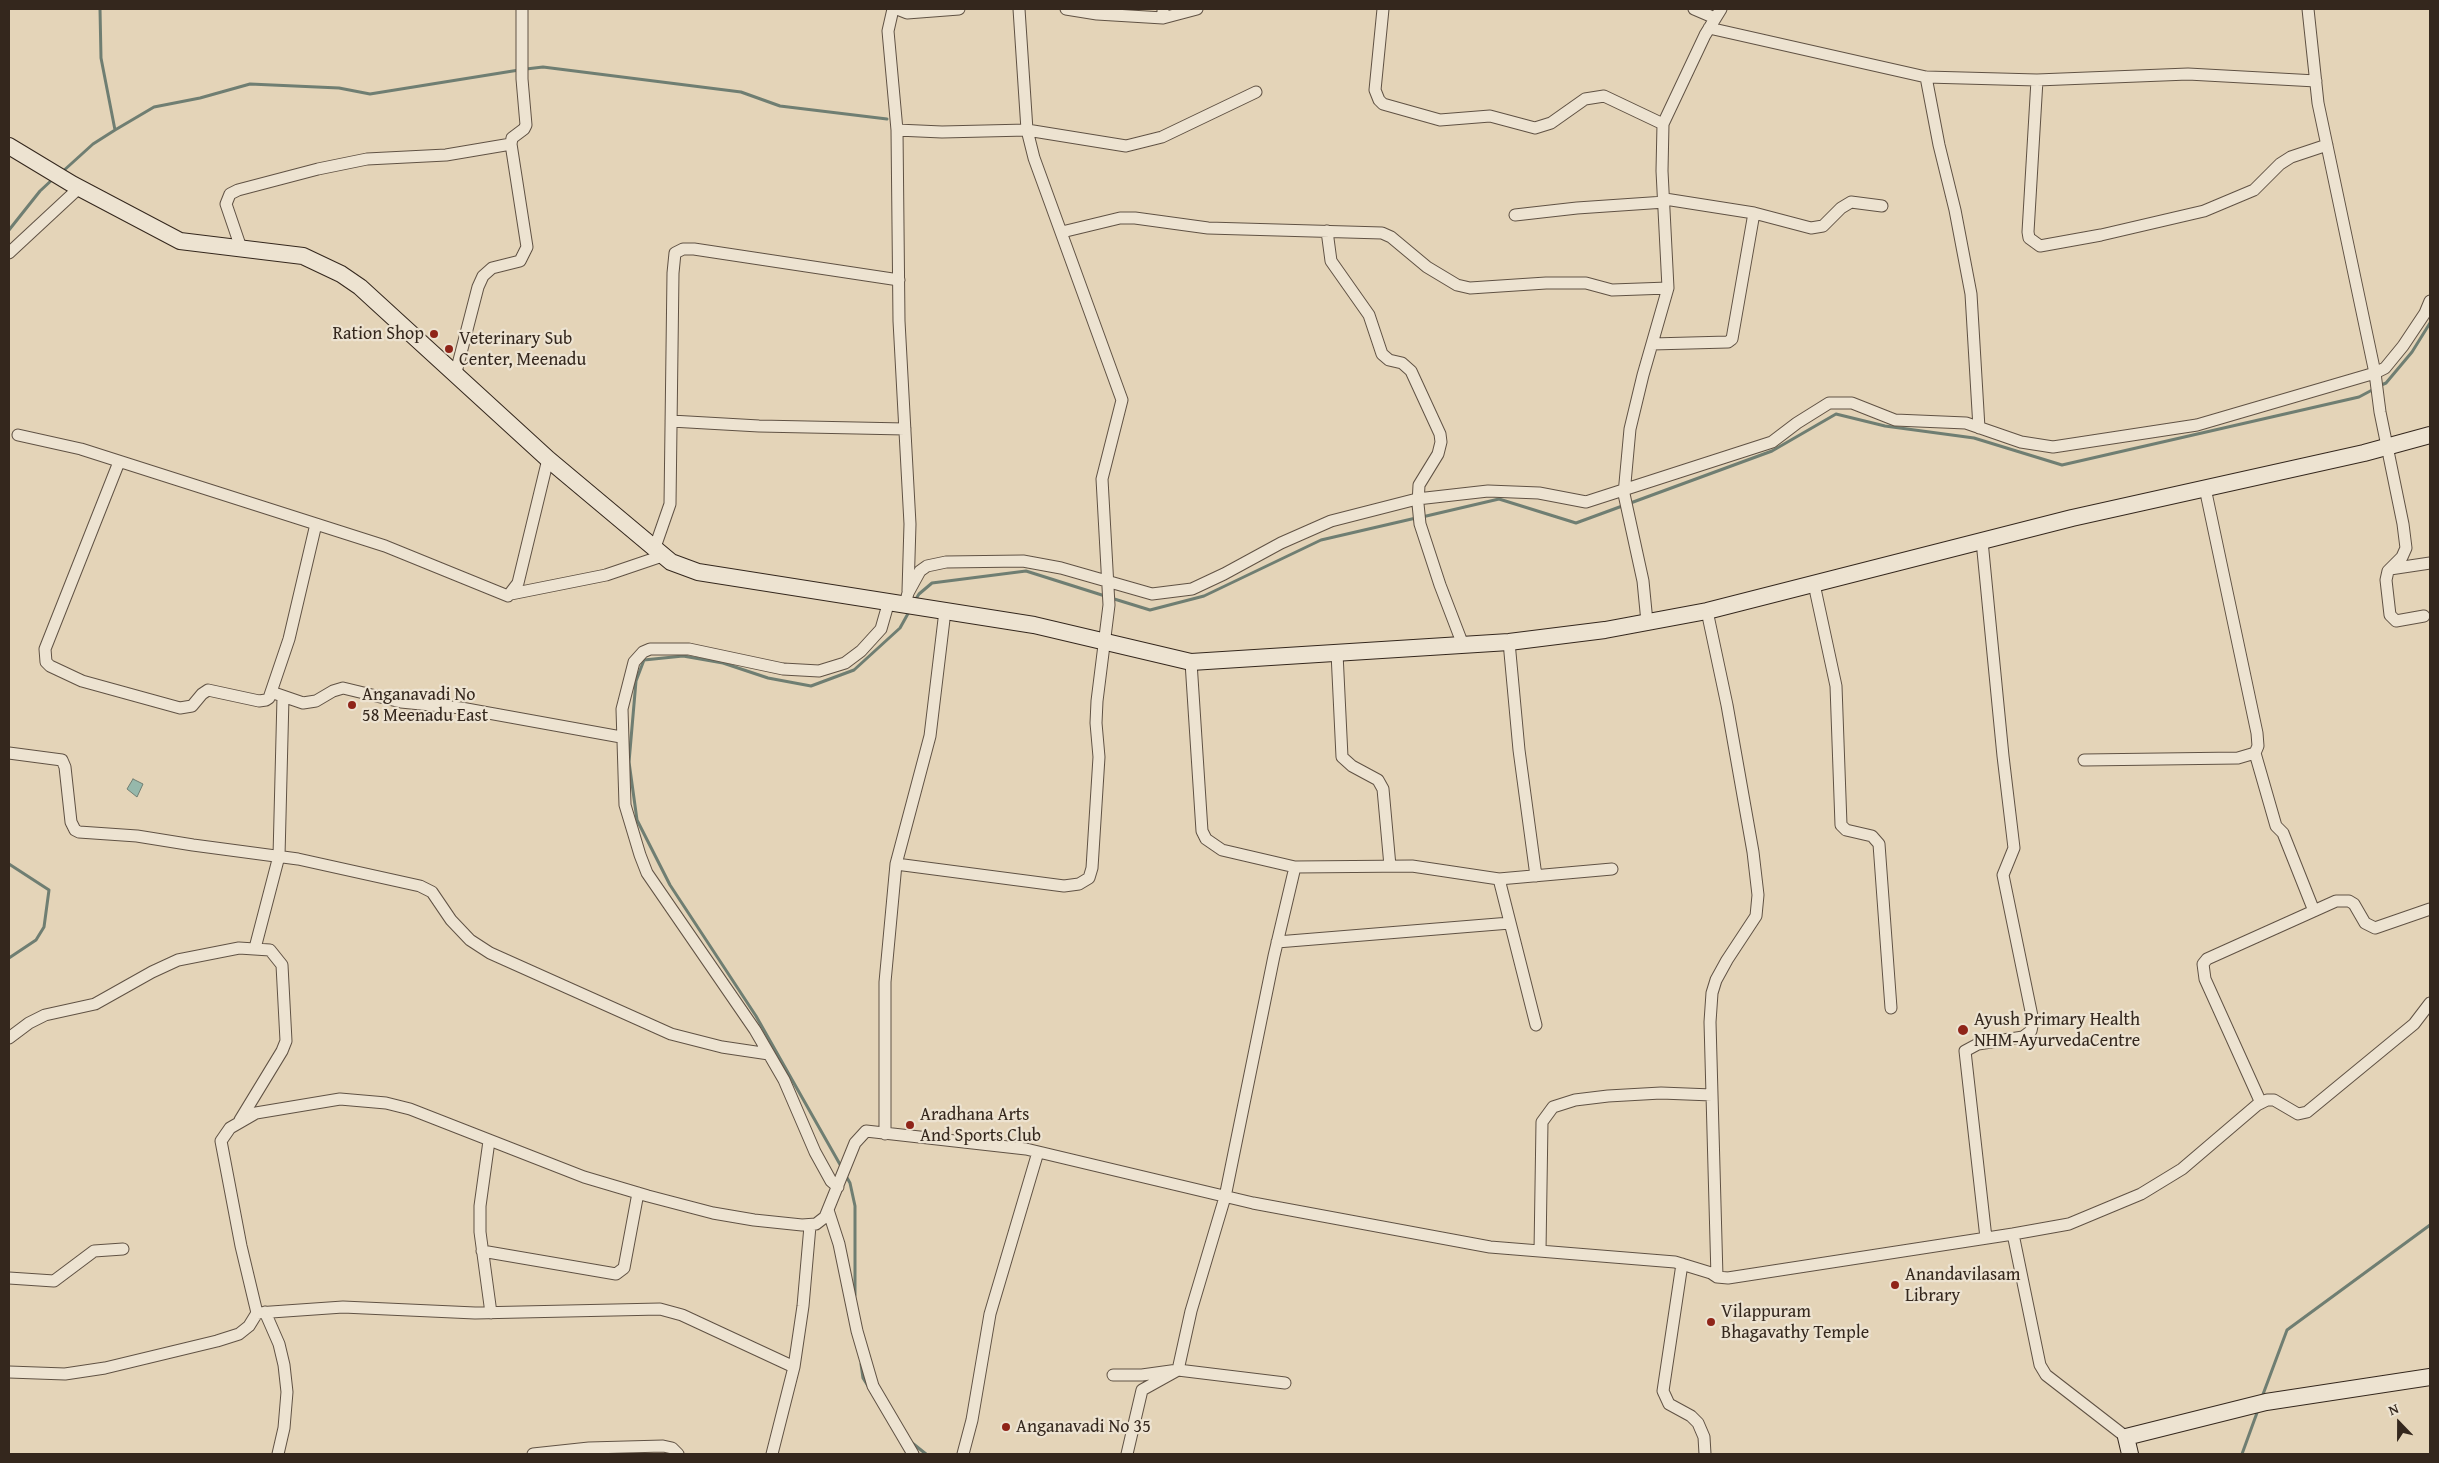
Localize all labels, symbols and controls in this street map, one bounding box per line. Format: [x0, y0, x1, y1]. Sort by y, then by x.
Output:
place label: Ration Shop [333, 323, 424, 345]
marker: Ration Shop [428, 328, 440, 340]
place label: Veterinary Sub Center, Meenadu [459, 328, 586, 370]
marker: Veterinary Sub Center, Meenadu [443, 343, 455, 355]
place label: Anganavadi No 58 Meenadu East [362, 684, 488, 726]
marker: Anganavadi No 58 Meenadu East [346, 699, 358, 711]
place label: Ayush Primary Health NHM-AyurvedaCentre [1974, 1009, 2140, 1052]
marker: Ayush Primary Health NHM-AyurvedaCentre [1956, 1023, 1970, 1037]
place label: Aradhana Arts And Sports Club [920, 1104, 1041, 1146]
marker: Aradhana Arts And Sports Club [904, 1119, 916, 1131]
place label: Anandavilasam Library [1905, 1264, 2020, 1306]
marker: Anandavilasam Library [1889, 1279, 1901, 1291]
place label: Vilappuram Bhagavathy Temple [1721, 1301, 1869, 1344]
marker: Vilappuram Bhagavathy Temple [1705, 1316, 1717, 1328]
north arrow [2374, 1398, 2424, 1448]
text: N [2385, 1398, 2401, 1420]
place label: Anganavadi No 35 [1016, 1416, 1151, 1438]
marker: Anganavadi No 35 [1000, 1421, 1012, 1433]

